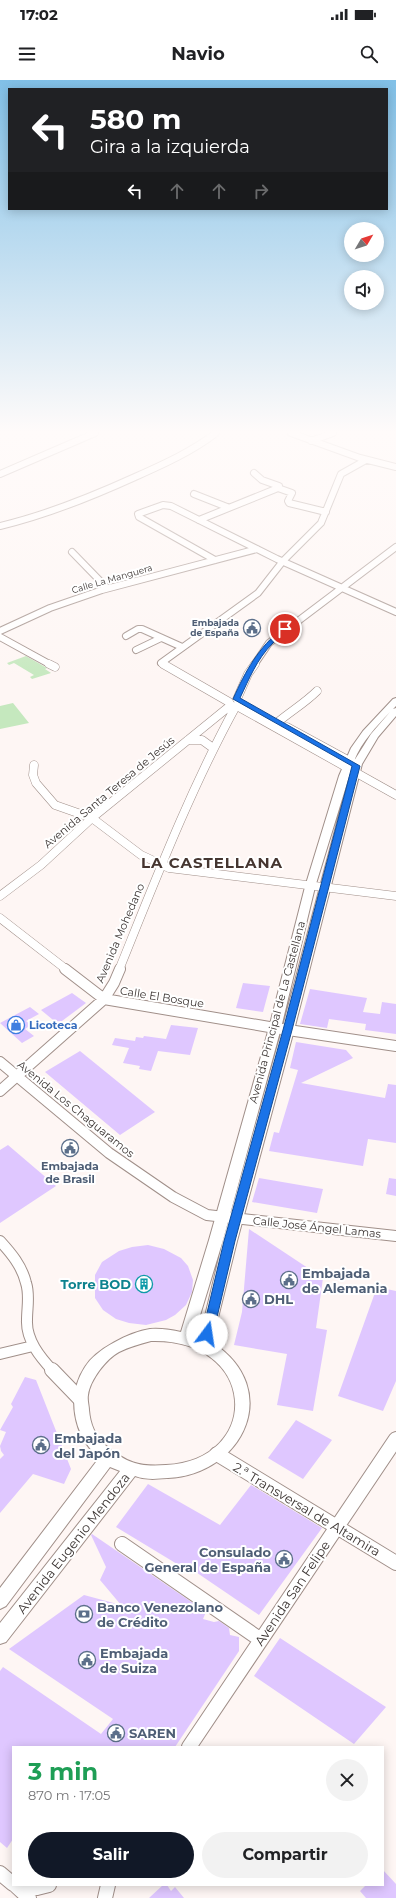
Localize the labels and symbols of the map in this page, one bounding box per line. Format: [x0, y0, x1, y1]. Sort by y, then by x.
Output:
north arrow [344, 222, 384, 262]
street label: Calle La Manguera [70, 562, 153, 595]
pin [268, 612, 302, 646]
place label: Embajada de España [190, 617, 239, 638]
public building icon: Embajada de España [242, 618, 262, 638]
street label: Avenida Santa Teresa de Jesús [41, 733, 178, 851]
district label: LA CASTELLANA [141, 853, 283, 872]
street label: Avenida Mohedano [93, 881, 147, 985]
street label: Avenida Principal de La Castellana [246, 919, 308, 1105]
street label: Calle El Bosque [119, 983, 205, 1011]
shop icon: Licoteca [6, 1015, 26, 1035]
place label: Licoteca [29, 1018, 78, 1032]
street label: Avenida Los Chaguaramos [15, 1058, 138, 1161]
public building icon: Embajada de Brasil [60, 1138, 80, 1158]
place label: Embajada de Brasil [41, 1159, 99, 1186]
street label: Calle José Ángel Lamas [252, 1213, 382, 1241]
place label: Embajada de Alemania [302, 1265, 388, 1296]
public building icon: Embajada de Alemania [279, 1270, 299, 1290]
building icon: Torre BOD [134, 1274, 154, 1294]
place label: Torre BOD [61, 1276, 131, 1292]
public building icon: DHL [241, 1289, 261, 1309]
place label: DHL [264, 1291, 293, 1307]
position arrow [186, 1313, 228, 1355]
place label: Embajada del Japón [54, 1430, 122, 1461]
public building icon: Embajada del Japón [31, 1435, 51, 1455]
street label: 2.ª Transversal de Altamira [230, 1459, 384, 1559]
street label: Avenida Eugenio Mendoza [13, 1470, 133, 1616]
street label: Avenida San Felipe [251, 1537, 333, 1649]
place label: Consulado General de España [144, 1544, 271, 1575]
public building icon: Consulado General de España [274, 1549, 294, 1569]
place label: Banco Venezolano de Crédito [97, 1599, 224, 1630]
bank icon: Banco Venezolano de Crédito [74, 1604, 94, 1624]
place label: Embajada de Suiza [100, 1645, 168, 1676]
public building icon: Embajada de Suiza [77, 1650, 97, 1670]
public building icon: SAREN [106, 1723, 126, 1743]
place label: SAREN [129, 1725, 176, 1741]

